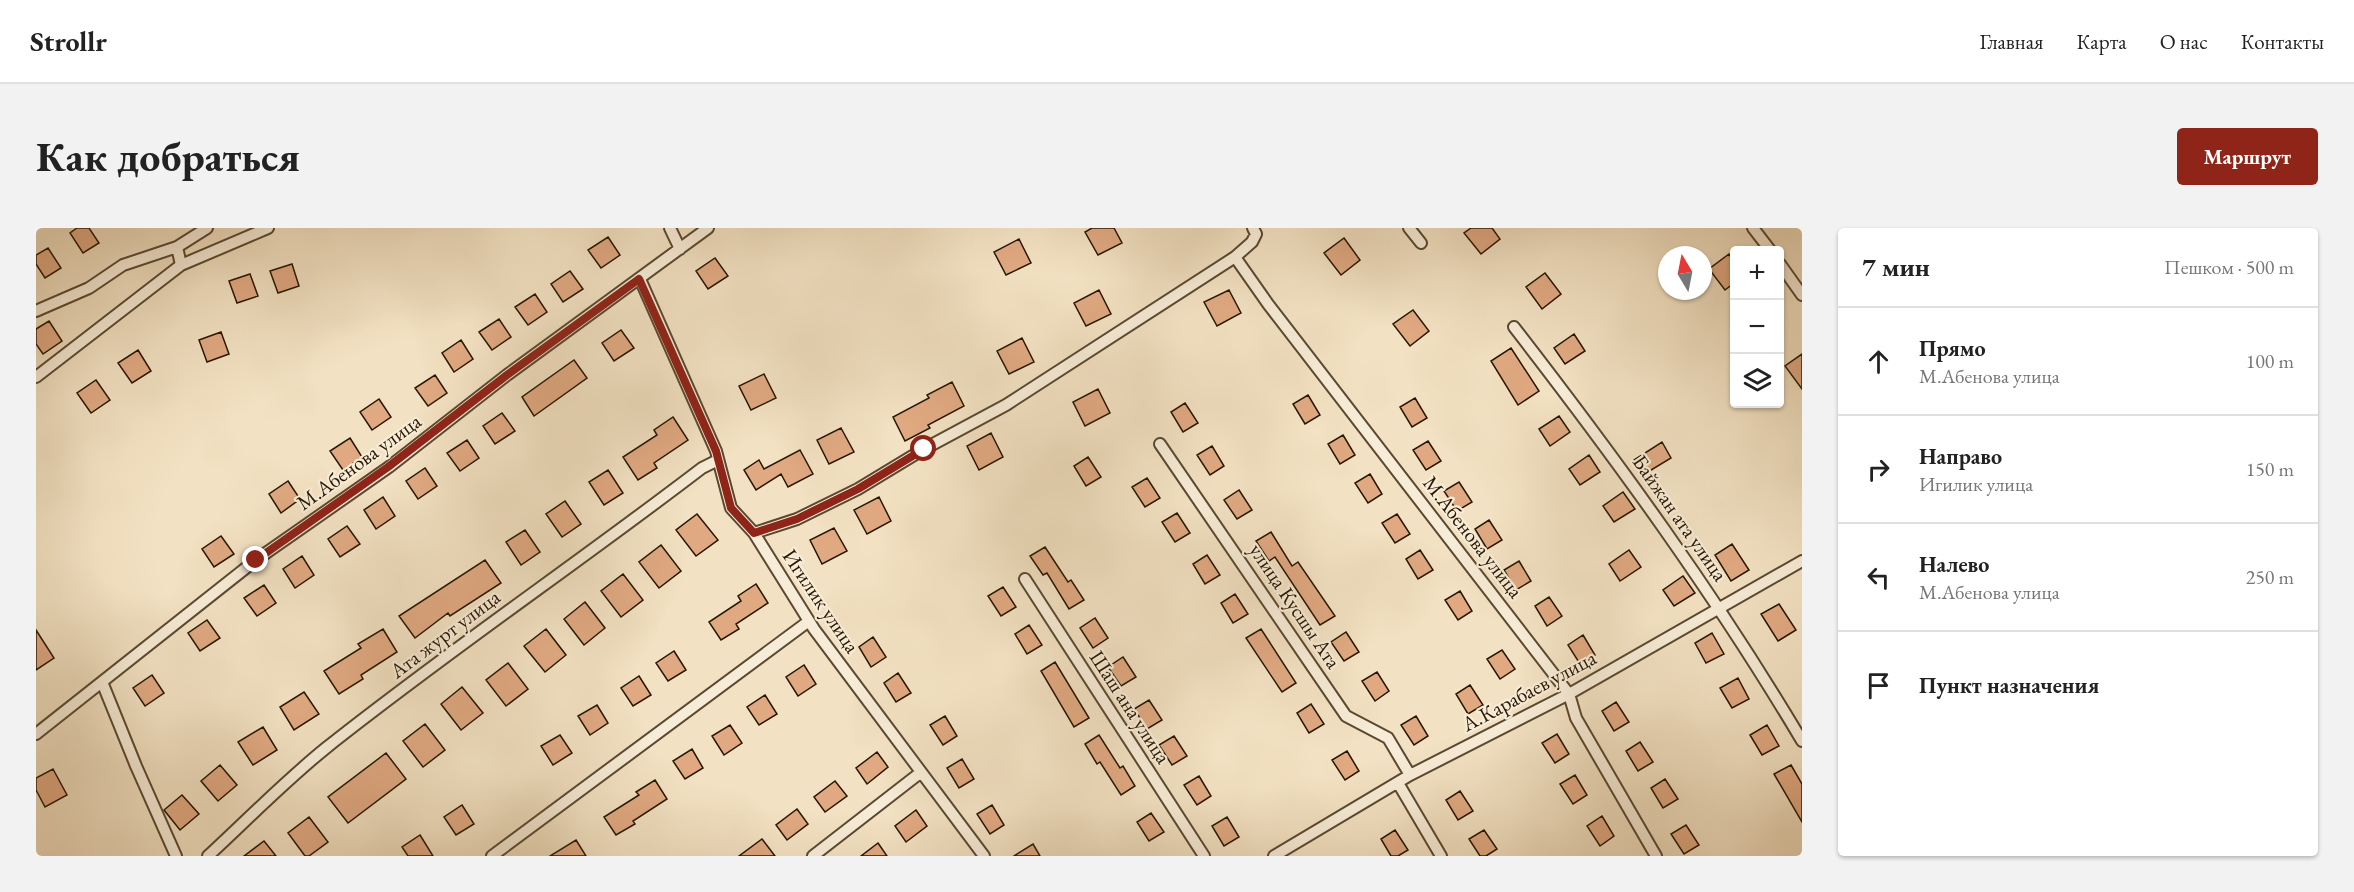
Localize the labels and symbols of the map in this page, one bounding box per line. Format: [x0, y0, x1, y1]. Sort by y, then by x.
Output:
north arrow [1658, 246, 1712, 300]
street label: М.Абенова улица [291, 407, 427, 516]
route start [910, 435, 936, 461]
street label: Байжан ата улица [1627, 449, 1734, 587]
street label: М.Абенова улица [1417, 470, 1530, 604]
street label: улица Кусшы Ата [1244, 538, 1348, 674]
street label: Игилик улица [777, 543, 866, 658]
route end [242, 546, 268, 572]
street label: Ата журт улица [383, 583, 506, 685]
street label: А.Карабаев улица [1456, 644, 1601, 738]
street label: Шаш ана улица [1084, 645, 1177, 769]

